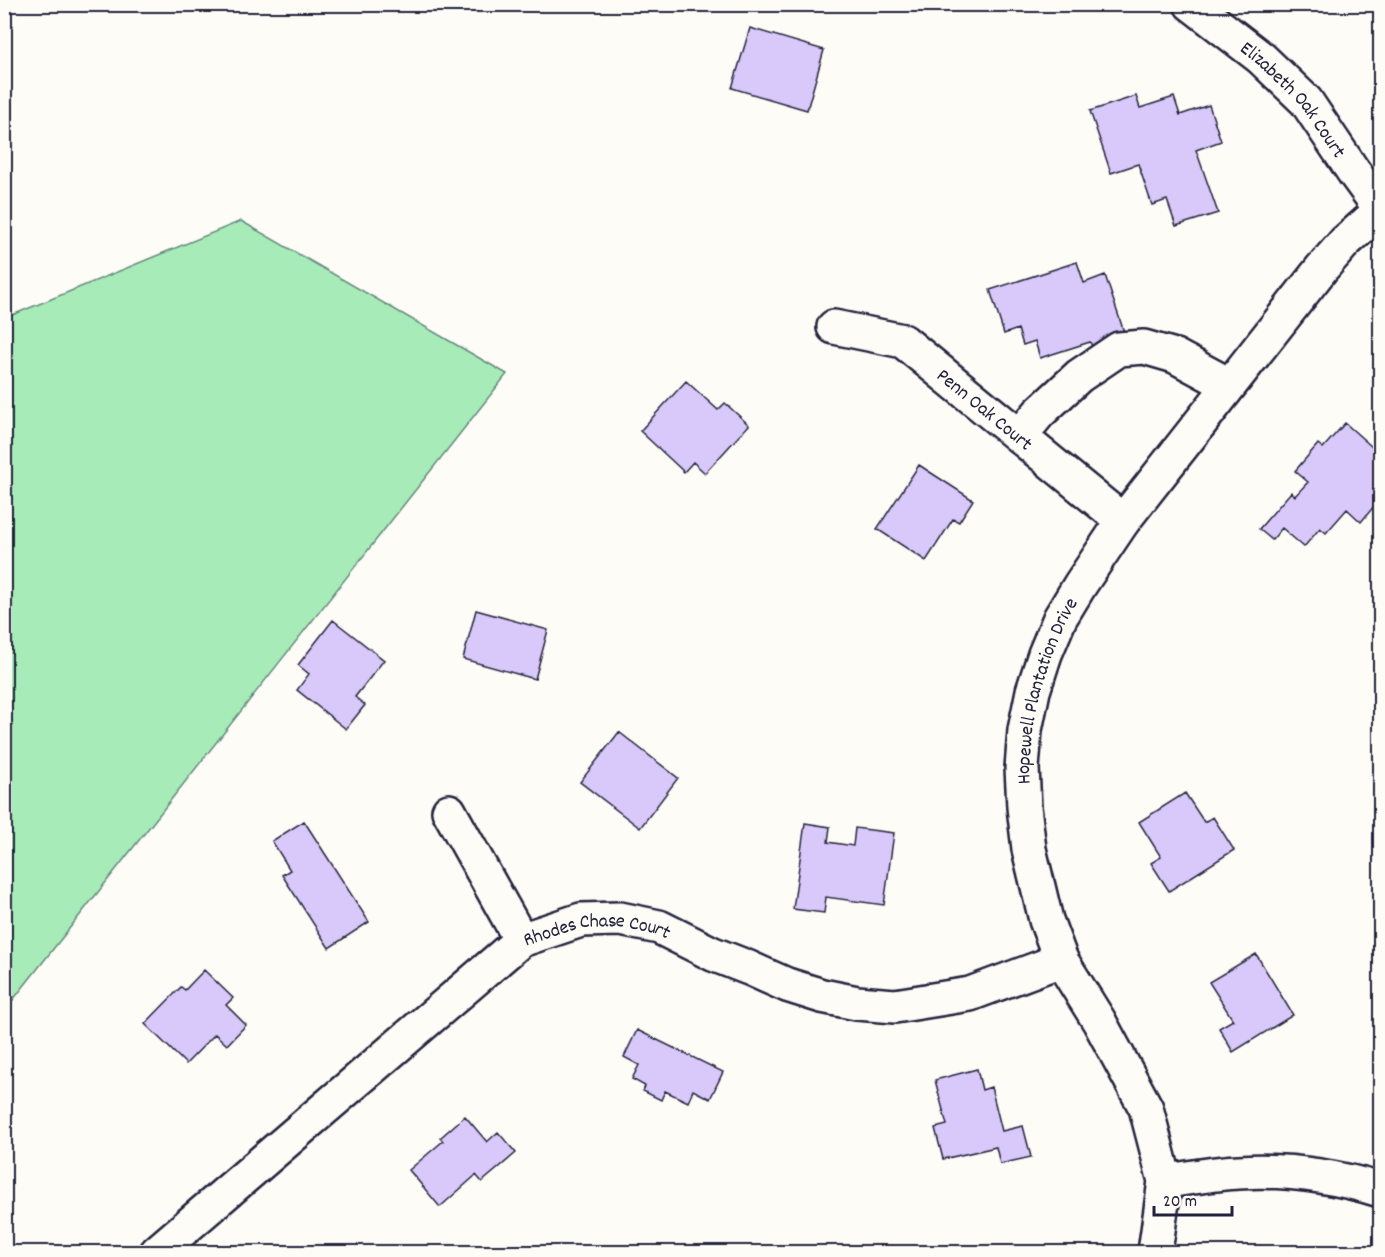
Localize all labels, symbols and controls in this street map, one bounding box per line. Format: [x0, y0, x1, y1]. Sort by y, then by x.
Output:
street label: Elizabeth Oak Court [1233, 36, 1351, 164]
street label: Penn Oak Court [929, 363, 1038, 459]
street label: Hopewell Plantation Drive [1011, 593, 1086, 785]
street label: Rhodes Chase Court [520, 908, 675, 955]
scale bar [1154, 1179, 1232, 1217]
text: 20 m [1163, 1190, 1197, 1215]

